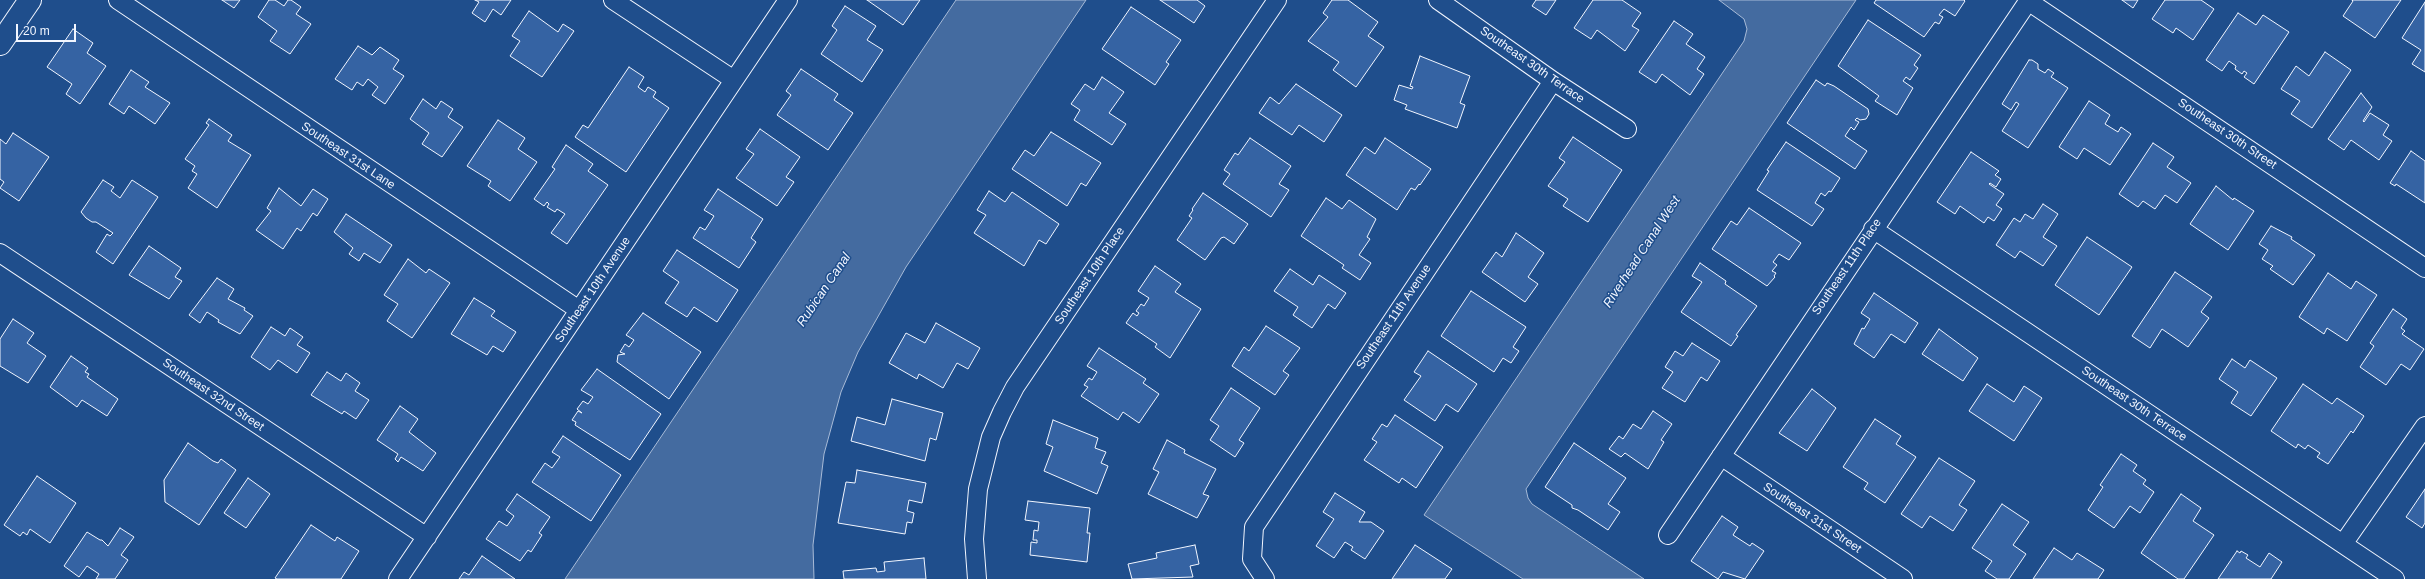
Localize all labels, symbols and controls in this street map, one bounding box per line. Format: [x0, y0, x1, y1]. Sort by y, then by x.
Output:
scale bar [18, 16, 78, 42]
text: 20 m [23, 24, 50, 38]
street label: Southeast 30th Terrace [1477, 24, 1587, 106]
street label: Southeast 30th Street [2175, 96, 2279, 172]
street label: Southeast 31st Lane [298, 119, 398, 193]
water label: Riverhead Canal West [1600, 193, 1684, 311]
street label: Southeast 11th Place [1809, 216, 1885, 318]
street label: Southeast 10th Place [1052, 225, 1128, 327]
street label: Southeast 10th Avenue [552, 234, 634, 346]
water label: Rubican Canal [794, 250, 854, 330]
street label: Southeast 11th Avenue [1353, 262, 1435, 372]
street label: Southeast 32nd Street [159, 356, 267, 434]
street label: Southeast 30th Terrace [2079, 363, 2189, 445]
street label: Southeast 31st Street [1760, 480, 1864, 556]

